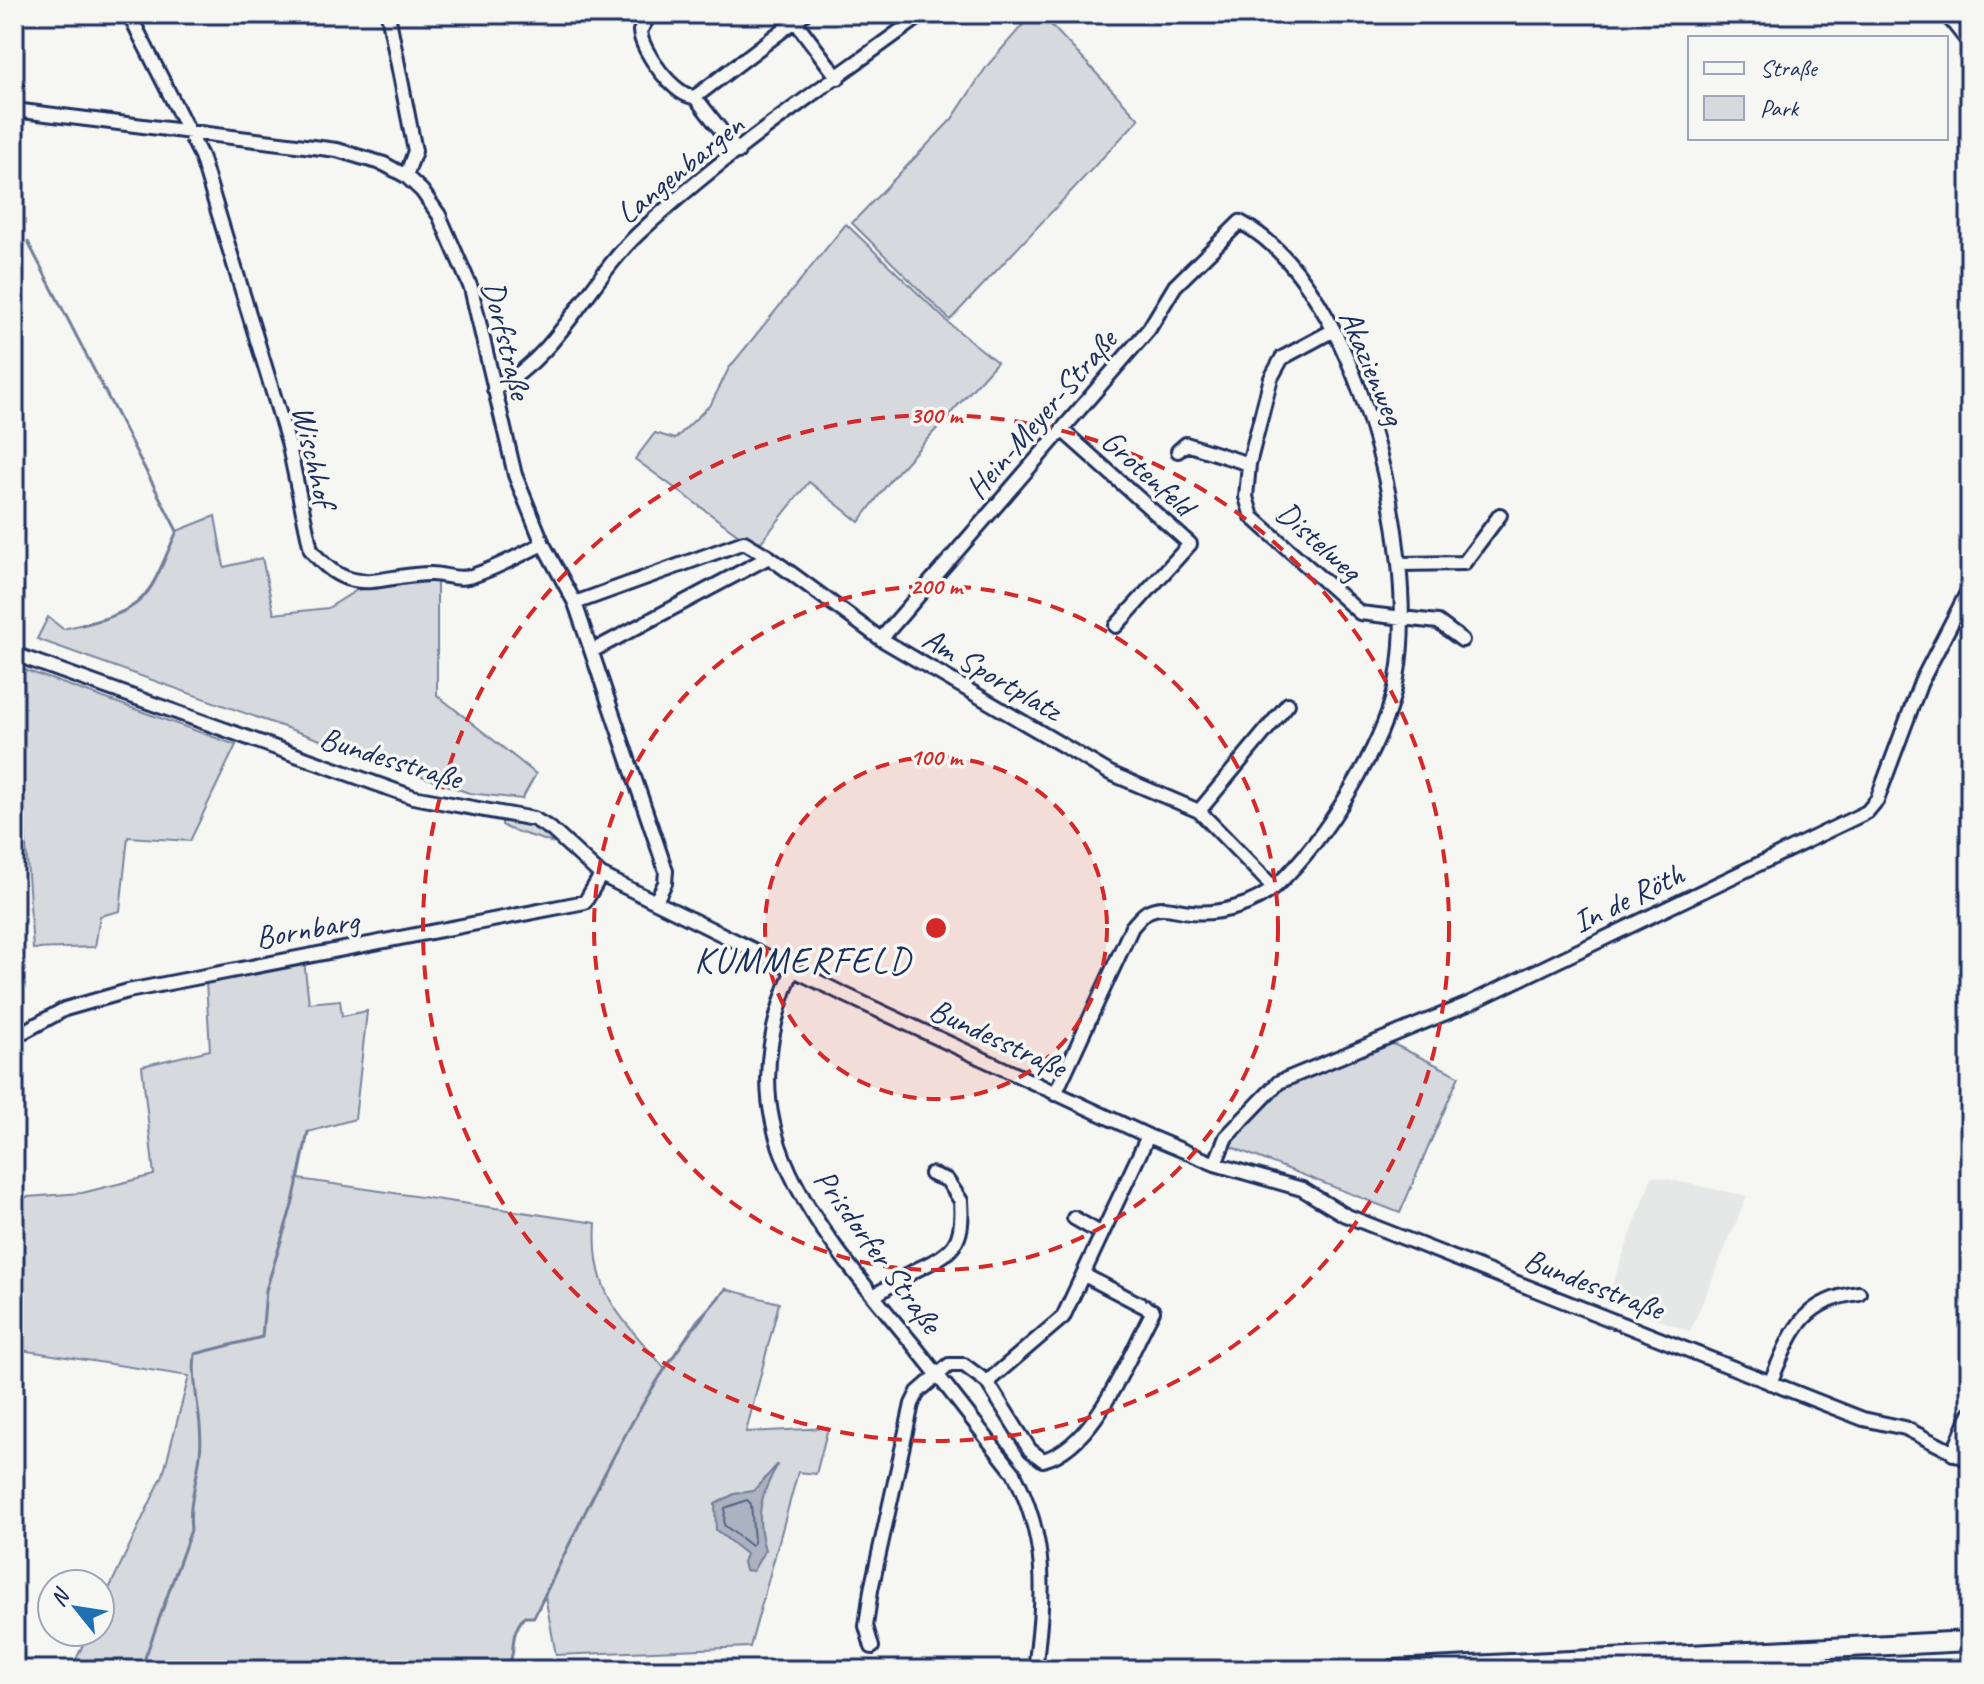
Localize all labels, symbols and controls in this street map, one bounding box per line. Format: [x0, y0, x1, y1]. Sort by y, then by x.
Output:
legend [1688, 36, 1948, 140]
text: Straße [1760, 53, 1819, 83]
text: Park [1760, 93, 1800, 123]
street label: Langenbargen [608, 104, 754, 233]
street label: Dorfstraße [473, 277, 542, 406]
street label: Akazienweg [1330, 303, 1416, 433]
street label: Hein-Meyer-Straße [956, 319, 1128, 507]
text: 300 m [910, 400, 964, 430]
street label: Wischhof [283, 402, 347, 517]
street label: Grotenfeld [1093, 420, 1206, 528]
street label: Distelweg [1268, 492, 1372, 592]
text: 200 m [910, 571, 964, 601]
street label: Am Sportplatz [915, 618, 1071, 732]
street label: Bundesstraße [315, 717, 469, 800]
text: 100 m [910, 742, 964, 772]
street label: In de Röth [1566, 853, 1692, 942]
street label: Bornbarg [252, 899, 364, 958]
centre of rings [922, 914, 950, 942]
district label: KUMMERFELD [694, 937, 913, 983]
street label: Bundesstraße [923, 989, 1075, 1089]
street label: Prisdorfer Straße [805, 1161, 953, 1343]
street label: Bundesstraße [1518, 1239, 1672, 1330]
north arrow [36, 1568, 116, 1648]
text: N [44, 1583, 77, 1611]

